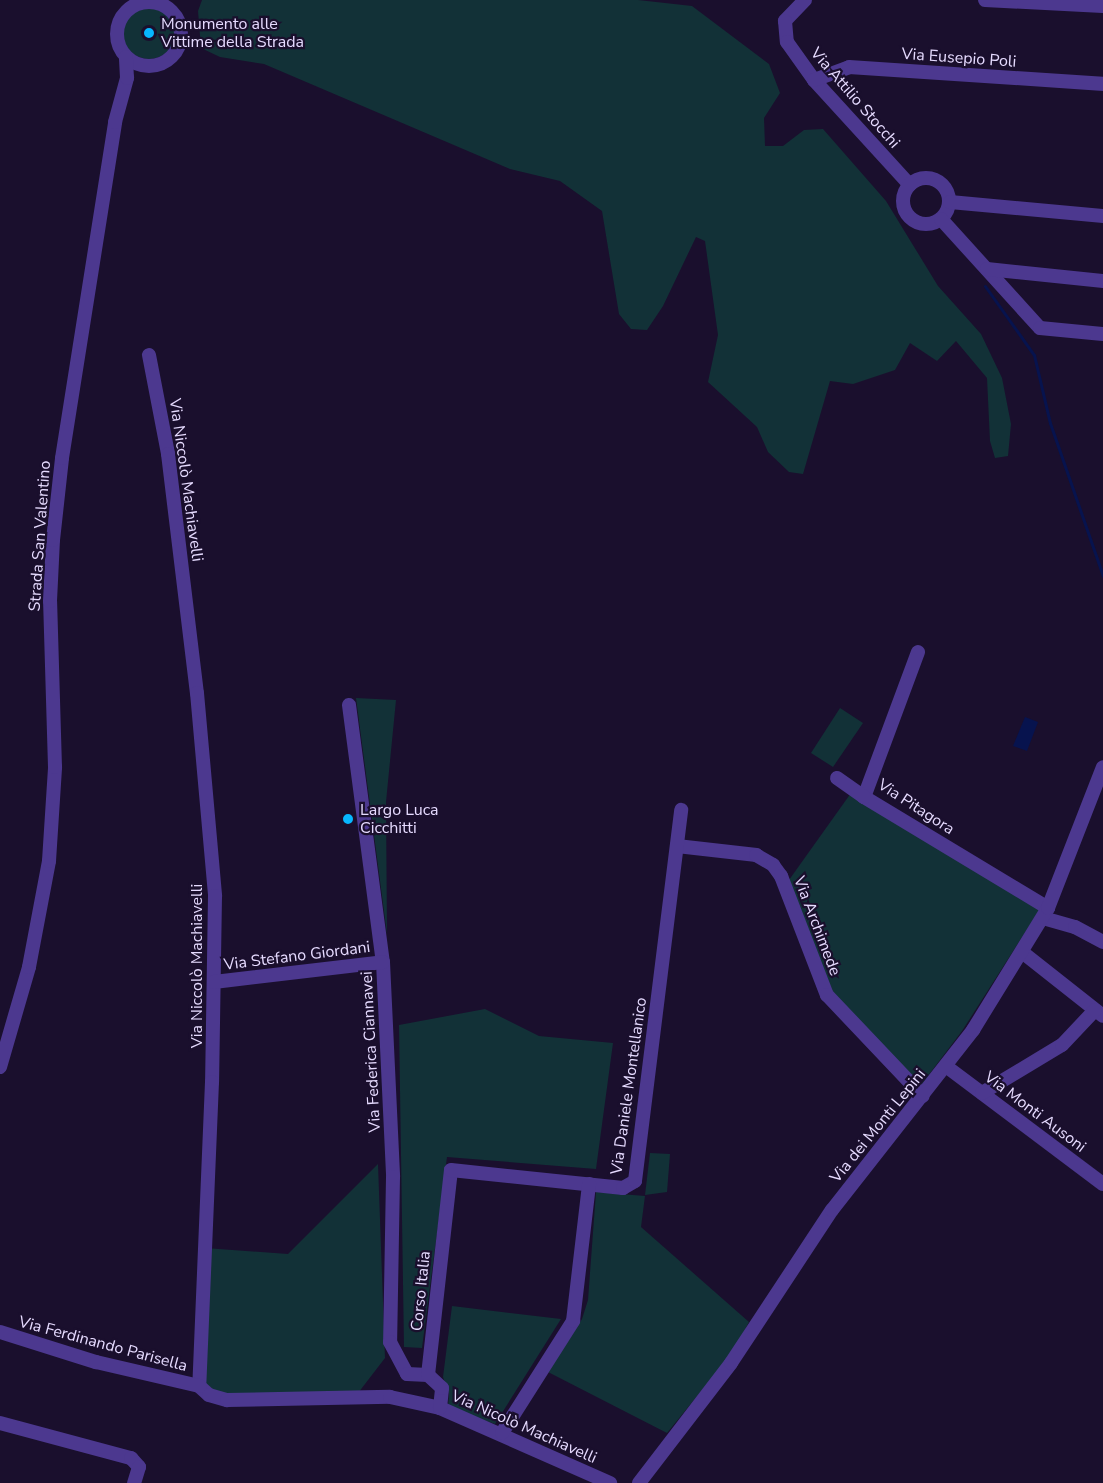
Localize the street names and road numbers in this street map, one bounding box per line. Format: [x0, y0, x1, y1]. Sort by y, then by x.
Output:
street label: Via Attilio Stocchi [806, 44, 904, 152]
street label: Via Eusepio Poli [901, 44, 1017, 72]
street label: Via Niccolò Machiavelli [165, 397, 207, 563]
street label: Strada San Valentino [25, 460, 55, 612]
street label: Via Pitagora [874, 775, 958, 839]
street label: Via Archimede [789, 874, 845, 978]
street label: Via Niccolò Machiavelli [187, 884, 207, 1048]
street label: Via Stefano Giordani [223, 937, 371, 975]
street label: Via Federica Ciannavei [357, 971, 385, 1133]
street label: Via Daniele Montellanico [607, 996, 651, 1176]
street label: Via dei Monti Lepini [826, 1065, 930, 1187]
street label: Via Monti Ausoni [980, 1067, 1090, 1157]
street label: Corso Italia [407, 1250, 435, 1332]
street label: Via Ferdinando Parisella [17, 1312, 189, 1376]
street label: Via Nicolò Machiavelli [448, 1386, 600, 1468]

